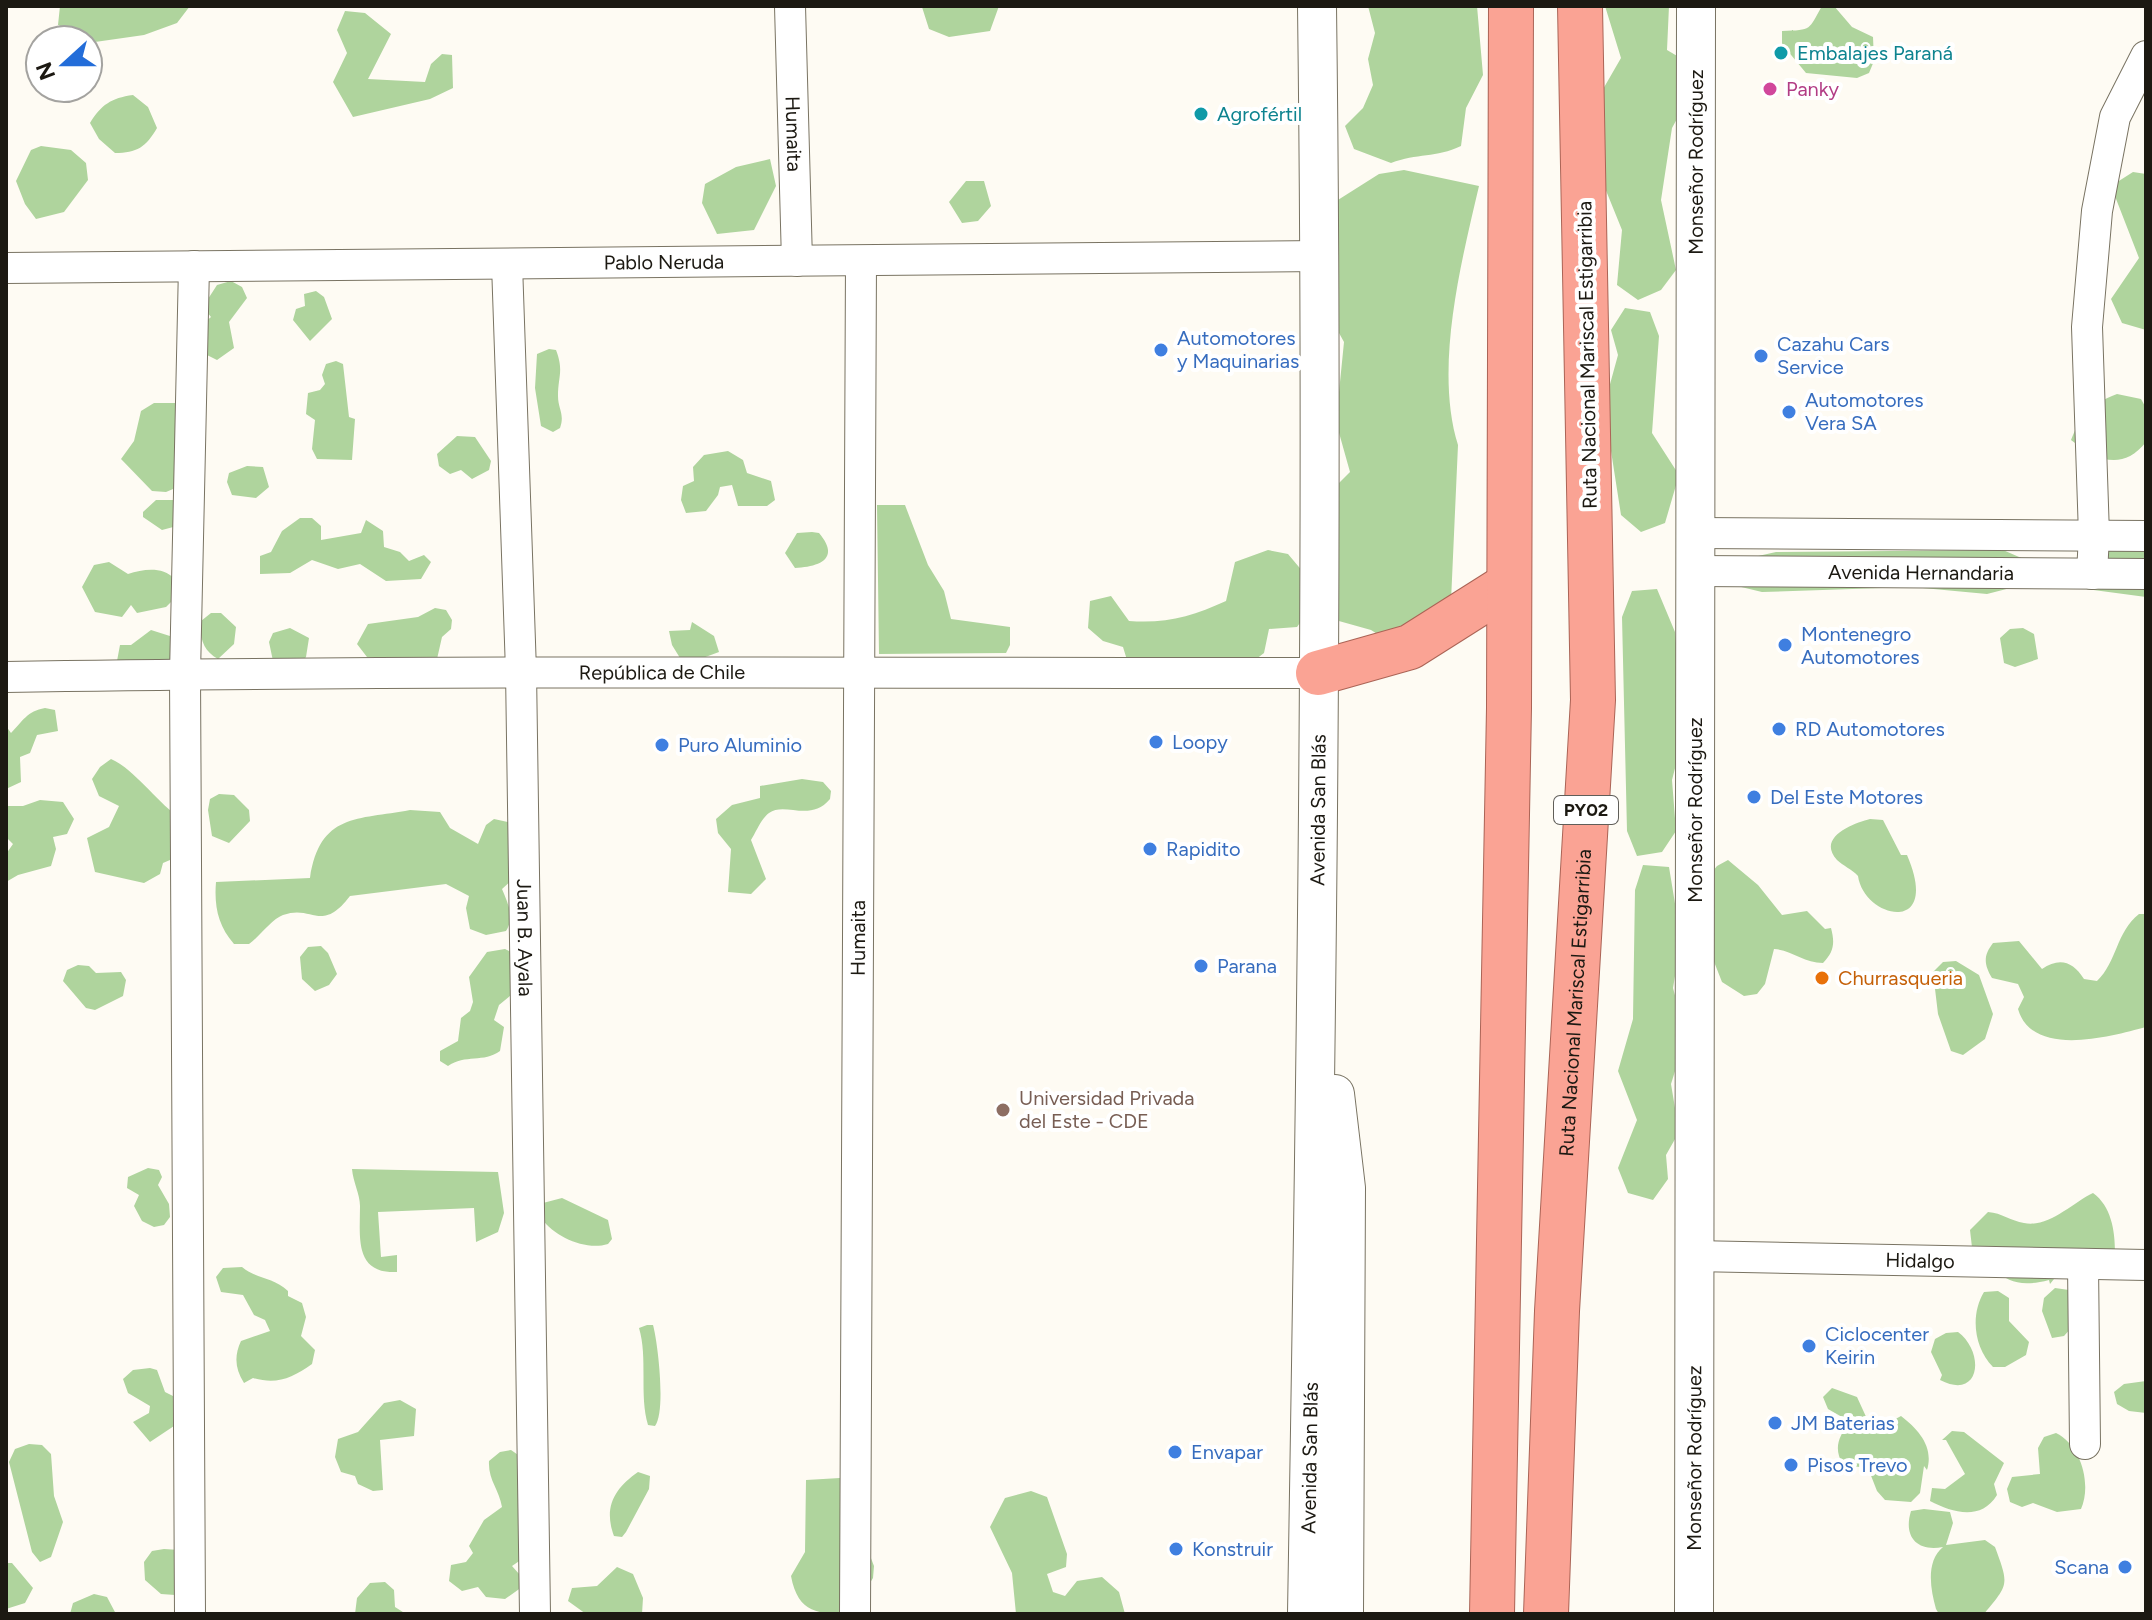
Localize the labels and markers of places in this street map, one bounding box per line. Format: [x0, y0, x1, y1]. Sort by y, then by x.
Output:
place label: Embalajes Paraná [1797, 41, 1953, 65]
marker: Embalajes Paraná [1772, 44, 1790, 62]
place label: Panky [1786, 77, 1839, 101]
marker: Panky [1761, 80, 1779, 98]
place label: Agrofértil [1217, 102, 1302, 126]
marker: Agrofértil [1192, 105, 1210, 123]
place label: Automotores y Maquinarias [1177, 326, 1299, 373]
place label: Cazahu Cars Service [1777, 332, 1890, 379]
marker: Automotores y Maquinarias [1152, 341, 1170, 359]
marker: Cazahu Cars Service [1752, 347, 1770, 365]
place label: Automotores Vera SA [1805, 388, 1924, 435]
marker: Automotores Vera SA [1780, 403, 1798, 421]
place label: Montenegro Automotores [1801, 622, 1920, 669]
marker: Montenegro Automotores [1776, 636, 1794, 654]
place label: RD Automotores [1795, 717, 1945, 741]
marker: RD Automotores [1770, 720, 1788, 738]
place label: Loopy [1172, 730, 1228, 754]
place label: Puro Aluminio [678, 733, 802, 757]
marker: Loopy [1147, 733, 1165, 751]
marker: Puro Aluminio [653, 736, 671, 754]
place label: Del Este Motores [1770, 785, 1923, 809]
marker: Del Este Motores [1745, 788, 1763, 806]
place label: Rapidito [1166, 837, 1241, 861]
marker: Rapidito [1141, 840, 1159, 858]
place label: Parana [1217, 954, 1277, 978]
marker: Parana [1192, 957, 1210, 975]
place label: Churrasqueria [1838, 966, 1963, 990]
marker: Churrasqueria [1813, 969, 1831, 987]
place label: Universidad Privada del Este - CDE [1019, 1086, 1195, 1133]
marker: Universidad Privada del Este - CDE [994, 1101, 1012, 1119]
place label: Ciclocenter Keirin [1825, 1322, 1929, 1369]
marker: Ciclocenter Keirin [1800, 1337, 1818, 1355]
place label: JM Baterias [1791, 1411, 1895, 1435]
marker: JM Baterias [1766, 1414, 1784, 1432]
place label: Envapar [1191, 1440, 1263, 1464]
marker: Envapar [1166, 1443, 1184, 1461]
place label: Pisos Trevo [1807, 1453, 1908, 1477]
marker: Pisos Trevo [1782, 1456, 1800, 1474]
place label: Konstruir [1192, 1537, 1273, 1561]
marker: Konstruir [1167, 1540, 1185, 1558]
place label: Scana [2054, 1555, 2109, 1579]
marker: Scana [2116, 1558, 2134, 1576]

